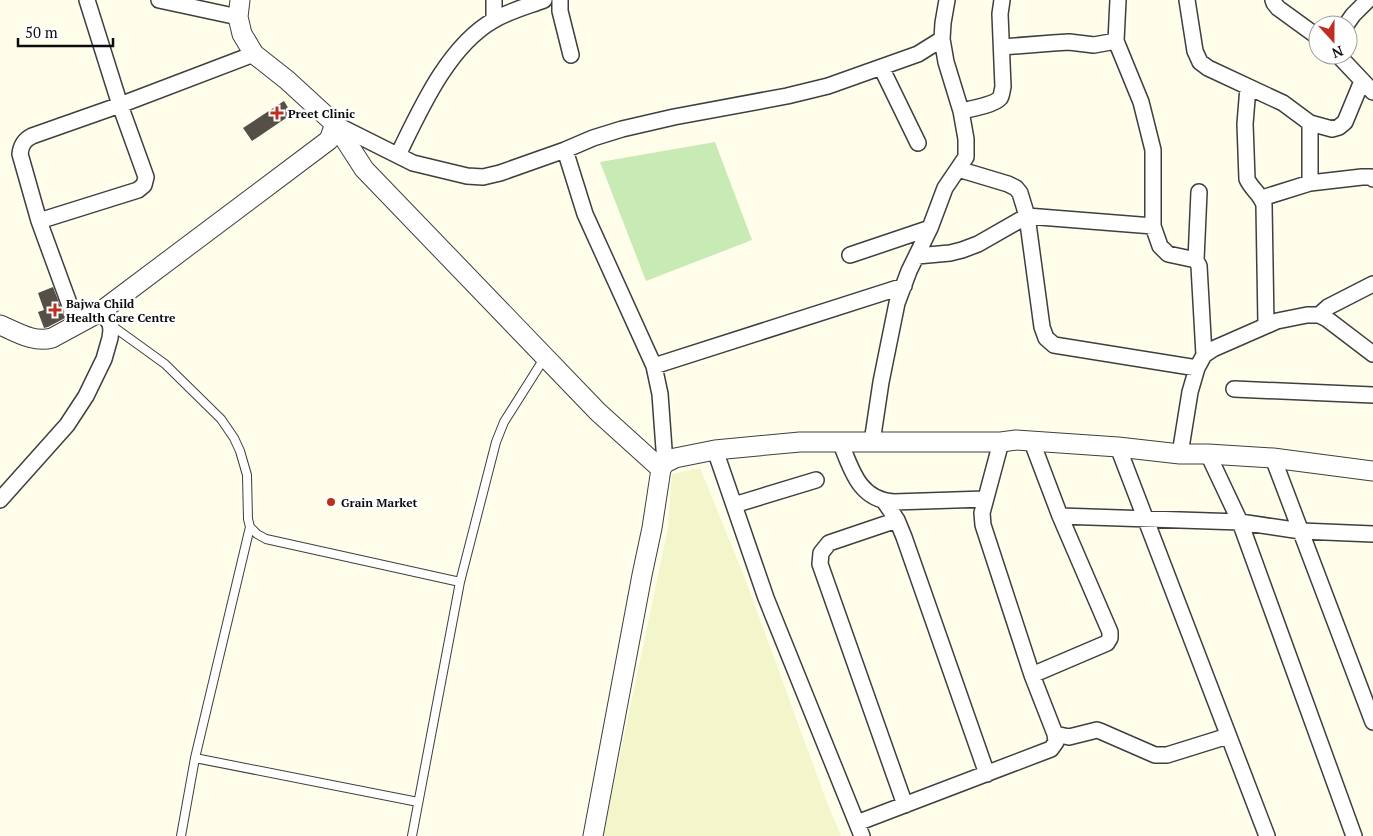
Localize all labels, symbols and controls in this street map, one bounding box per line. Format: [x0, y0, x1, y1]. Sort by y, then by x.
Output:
scale bar [18, 15, 112, 47]
north arrow [1308, 15, 1358, 65]
text: 50 m [25, 22, 58, 42]
text: N [1329, 42, 1346, 64]
marker: Preet Clinic [270, 106, 284, 120]
place label: Preet Clinic [288, 106, 355, 121]
place label: Bajwa Child Health Care Centre [66, 296, 176, 325]
marker: Bajwa Child Health Care Centre [48, 303, 62, 317]
place label: Grain Market [341, 495, 418, 510]
marker: Grain Market [325, 496, 337, 508]

